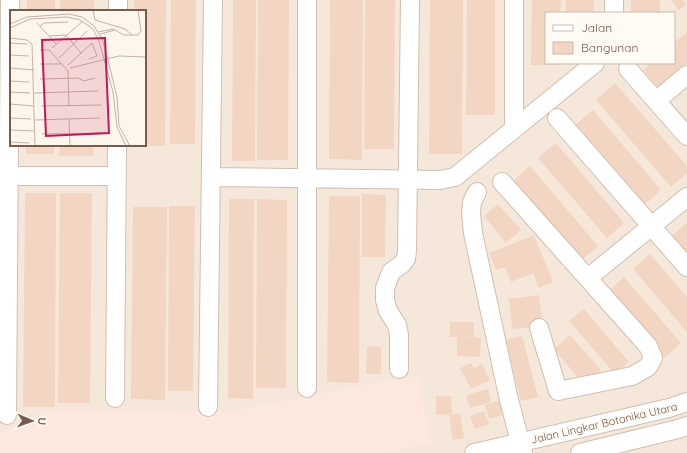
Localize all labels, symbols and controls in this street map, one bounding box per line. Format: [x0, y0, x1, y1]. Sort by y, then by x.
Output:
inset map [10, 10, 146, 146]
legend [545, 12, 675, 64]
text: Jalan [581, 20, 612, 35]
text: Bangunan [581, 40, 638, 55]
street label: Jalan Lingkar Botanika Utara [529, 399, 679, 447]
north arrow [12, 401, 52, 441]
text: U [35, 417, 49, 425]

